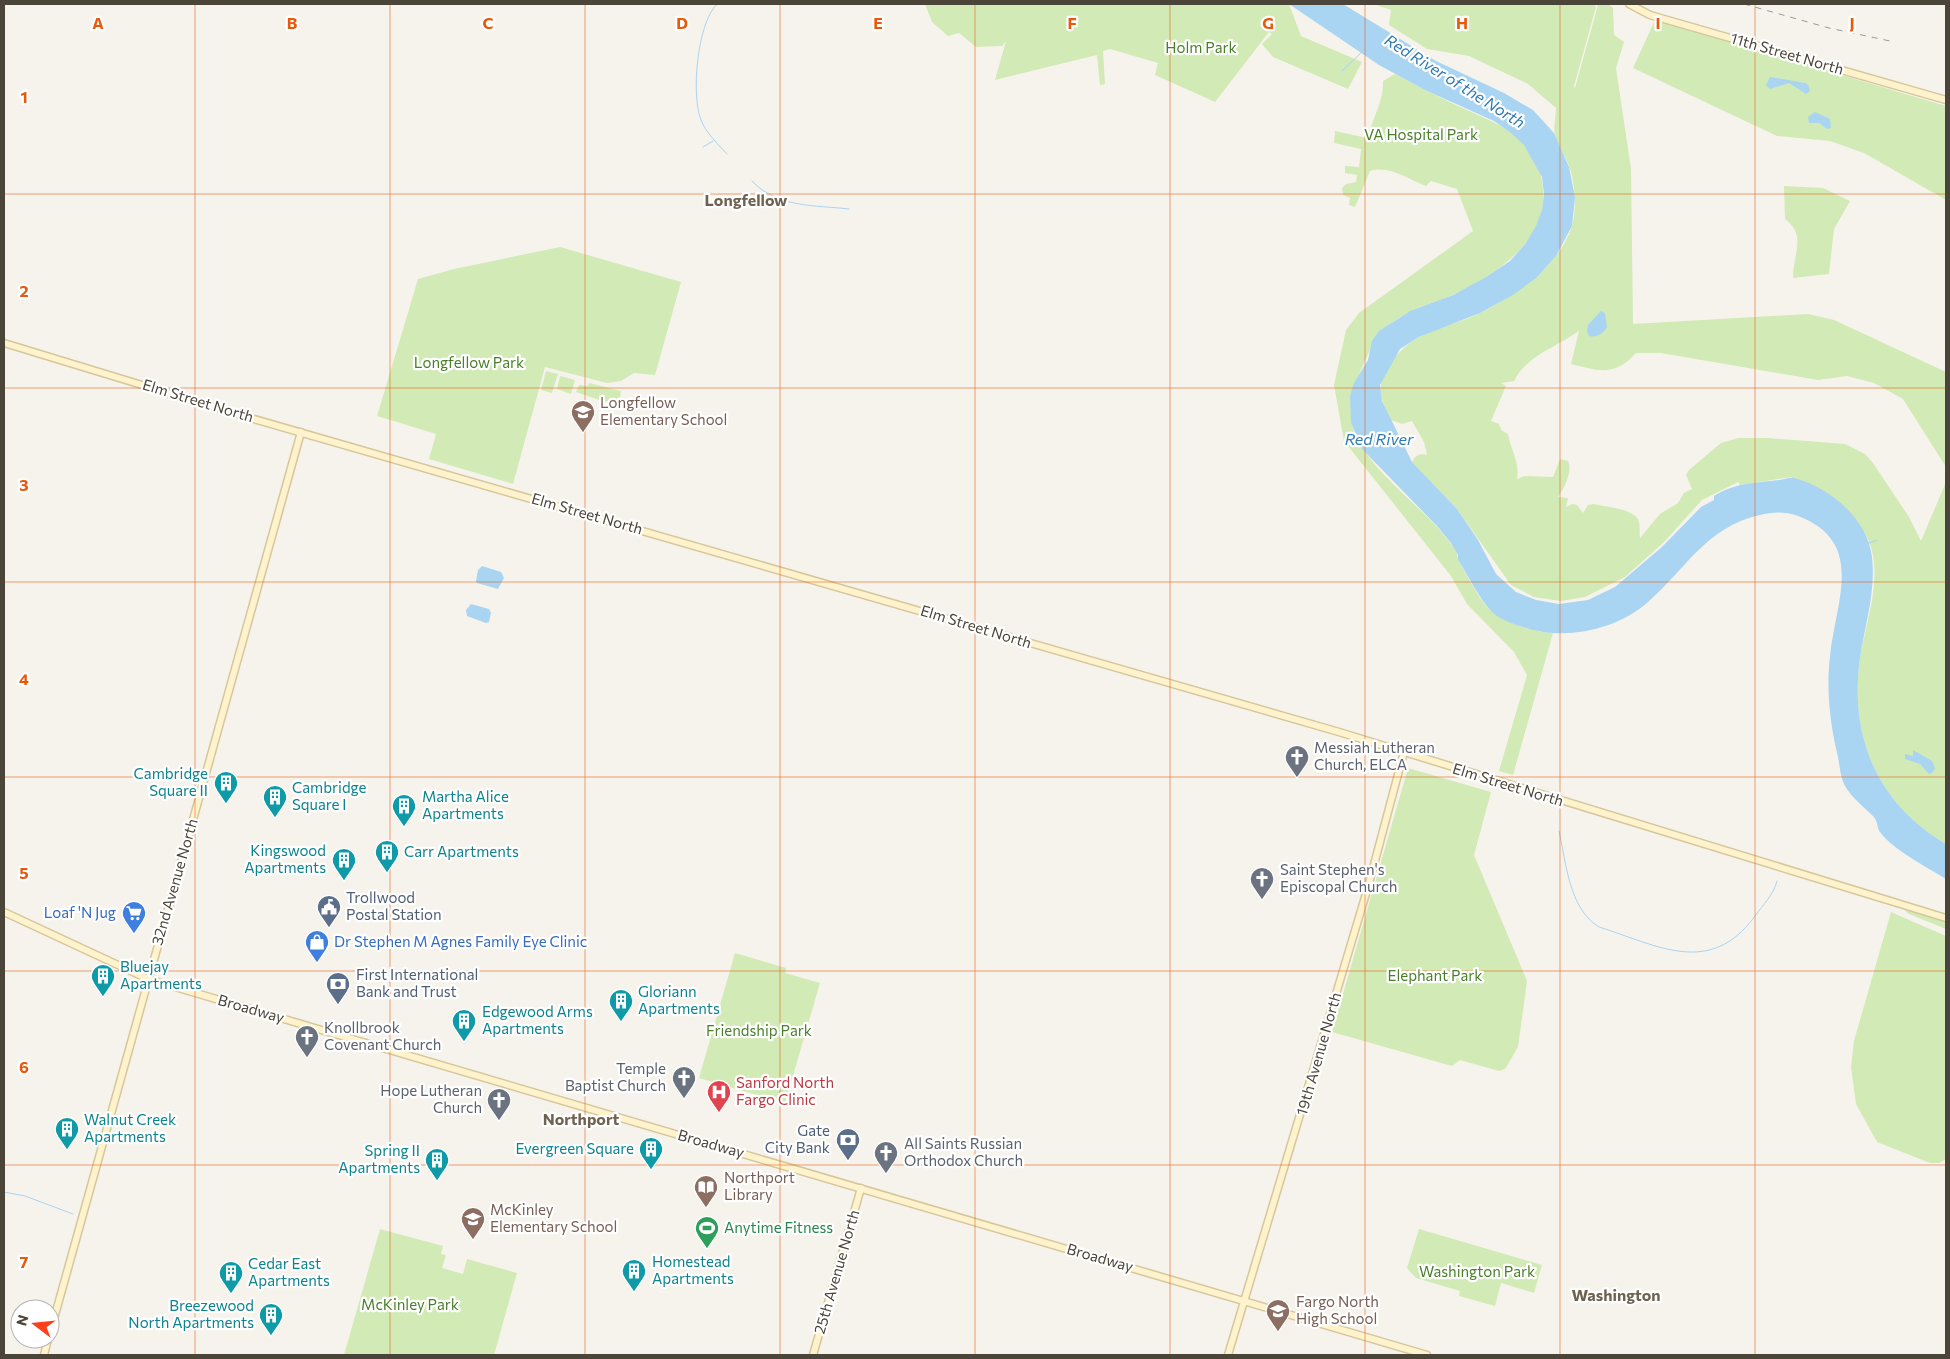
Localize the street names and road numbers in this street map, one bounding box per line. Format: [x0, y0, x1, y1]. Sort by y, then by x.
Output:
street label: 11th Street North [1729, 28, 1846, 78]
street label: Elm Street North [141, 375, 256, 425]
street label: Elm Street North [530, 489, 645, 538]
street label: Elm Street North [919, 601, 1034, 651]
street label: Elm Street North [1451, 759, 1566, 809]
street label: 32nd Avenue North [147, 816, 201, 947]
street label: Broadway [216, 990, 287, 1026]
street label: 19th Avenue North [1292, 990, 1344, 1117]
street label: Broadway [676, 1125, 747, 1161]
street label: 25th Avenue North [810, 1208, 862, 1336]
street label: Broadway [1065, 1239, 1136, 1275]

